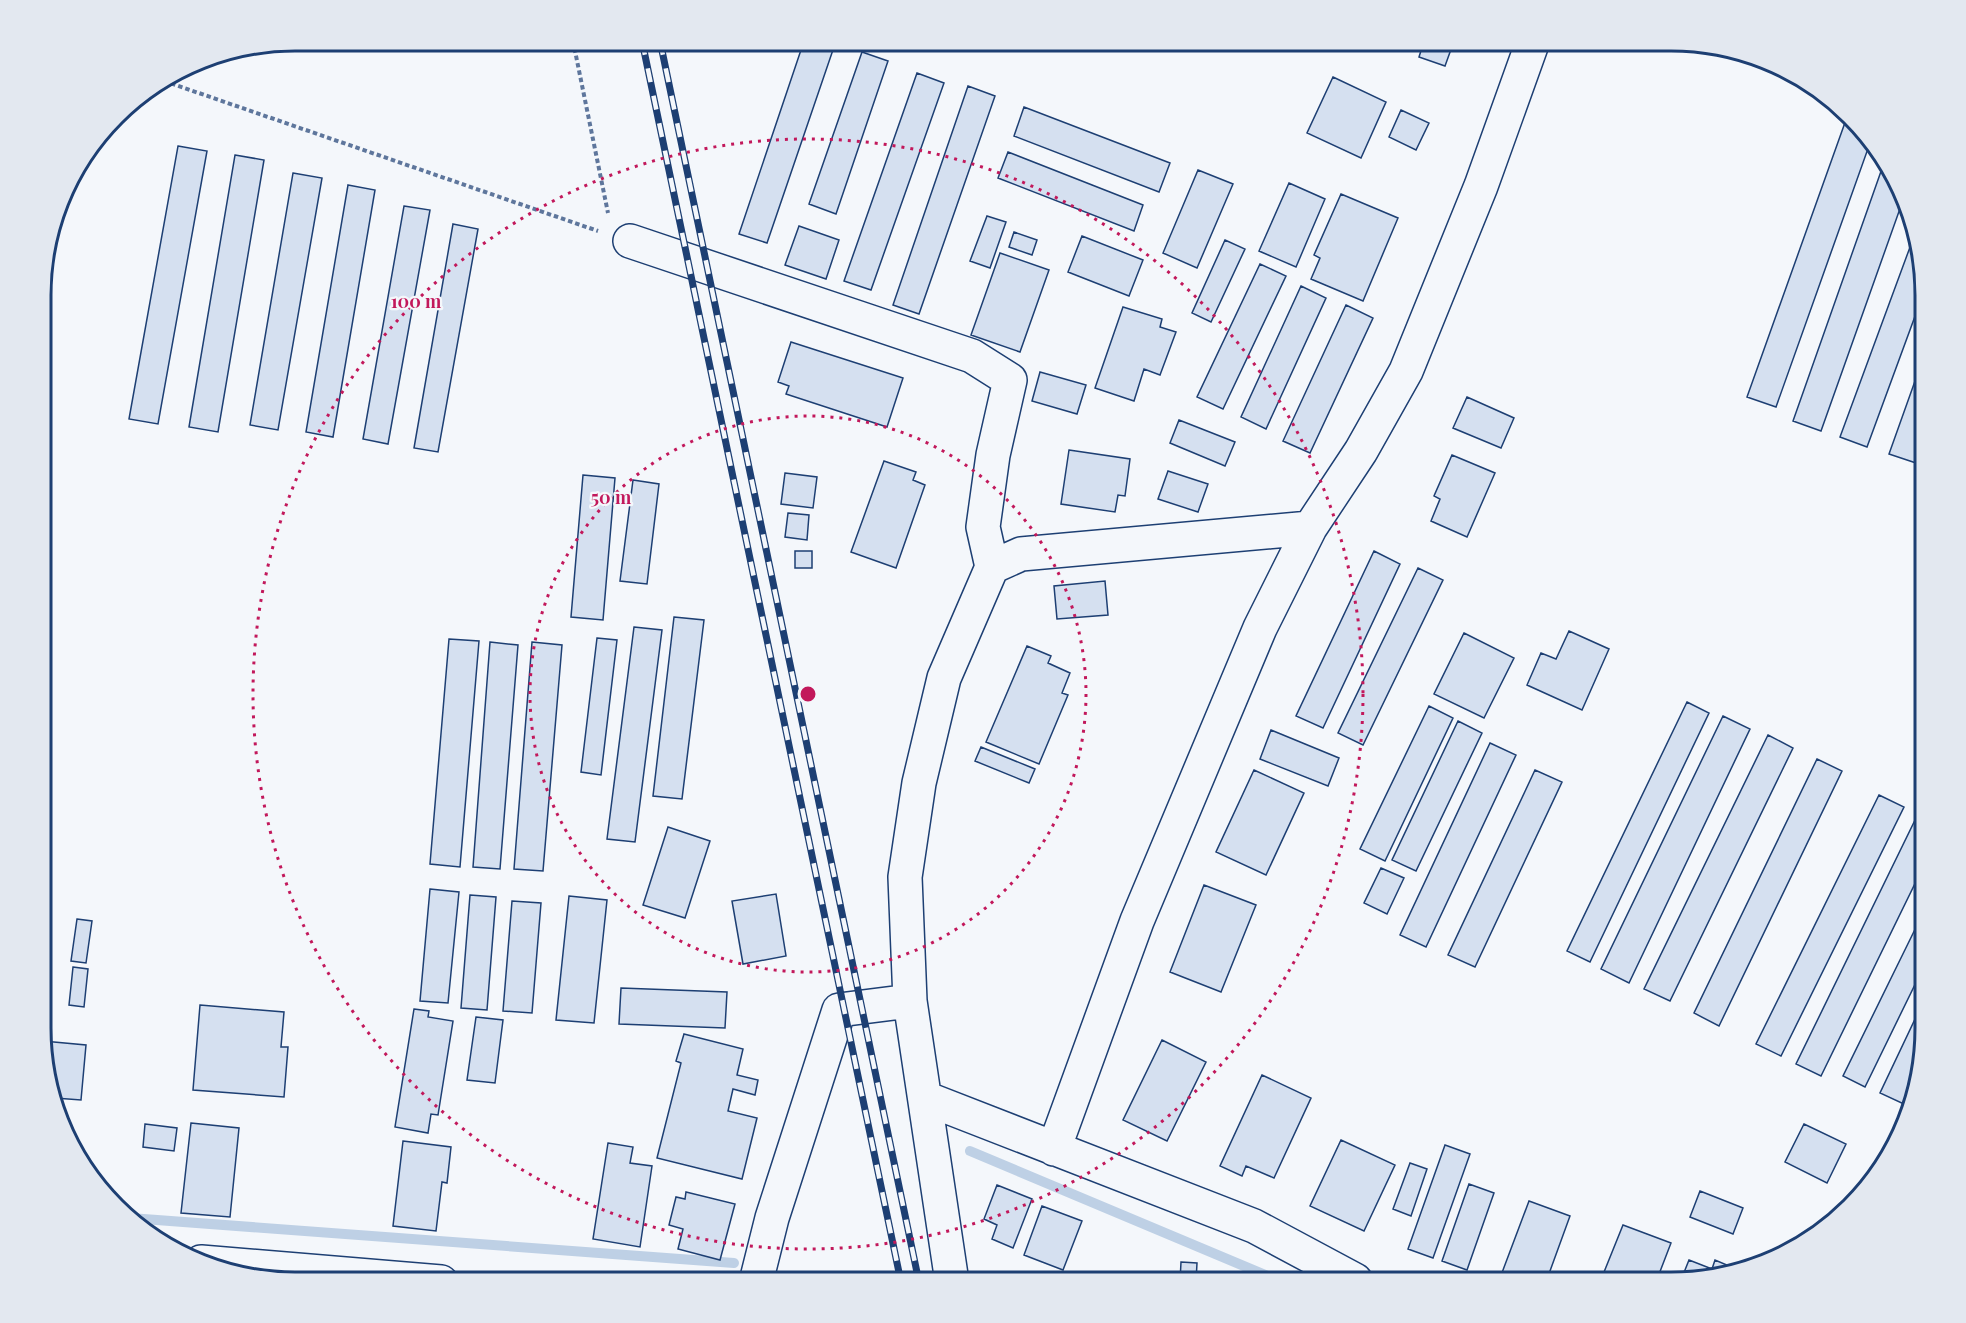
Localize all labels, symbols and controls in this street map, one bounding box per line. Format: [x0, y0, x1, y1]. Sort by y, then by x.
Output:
text: 100 m [391, 289, 442, 313]
text: 50 m [591, 485, 632, 509]
centre of rings [798, 684, 818, 704]

